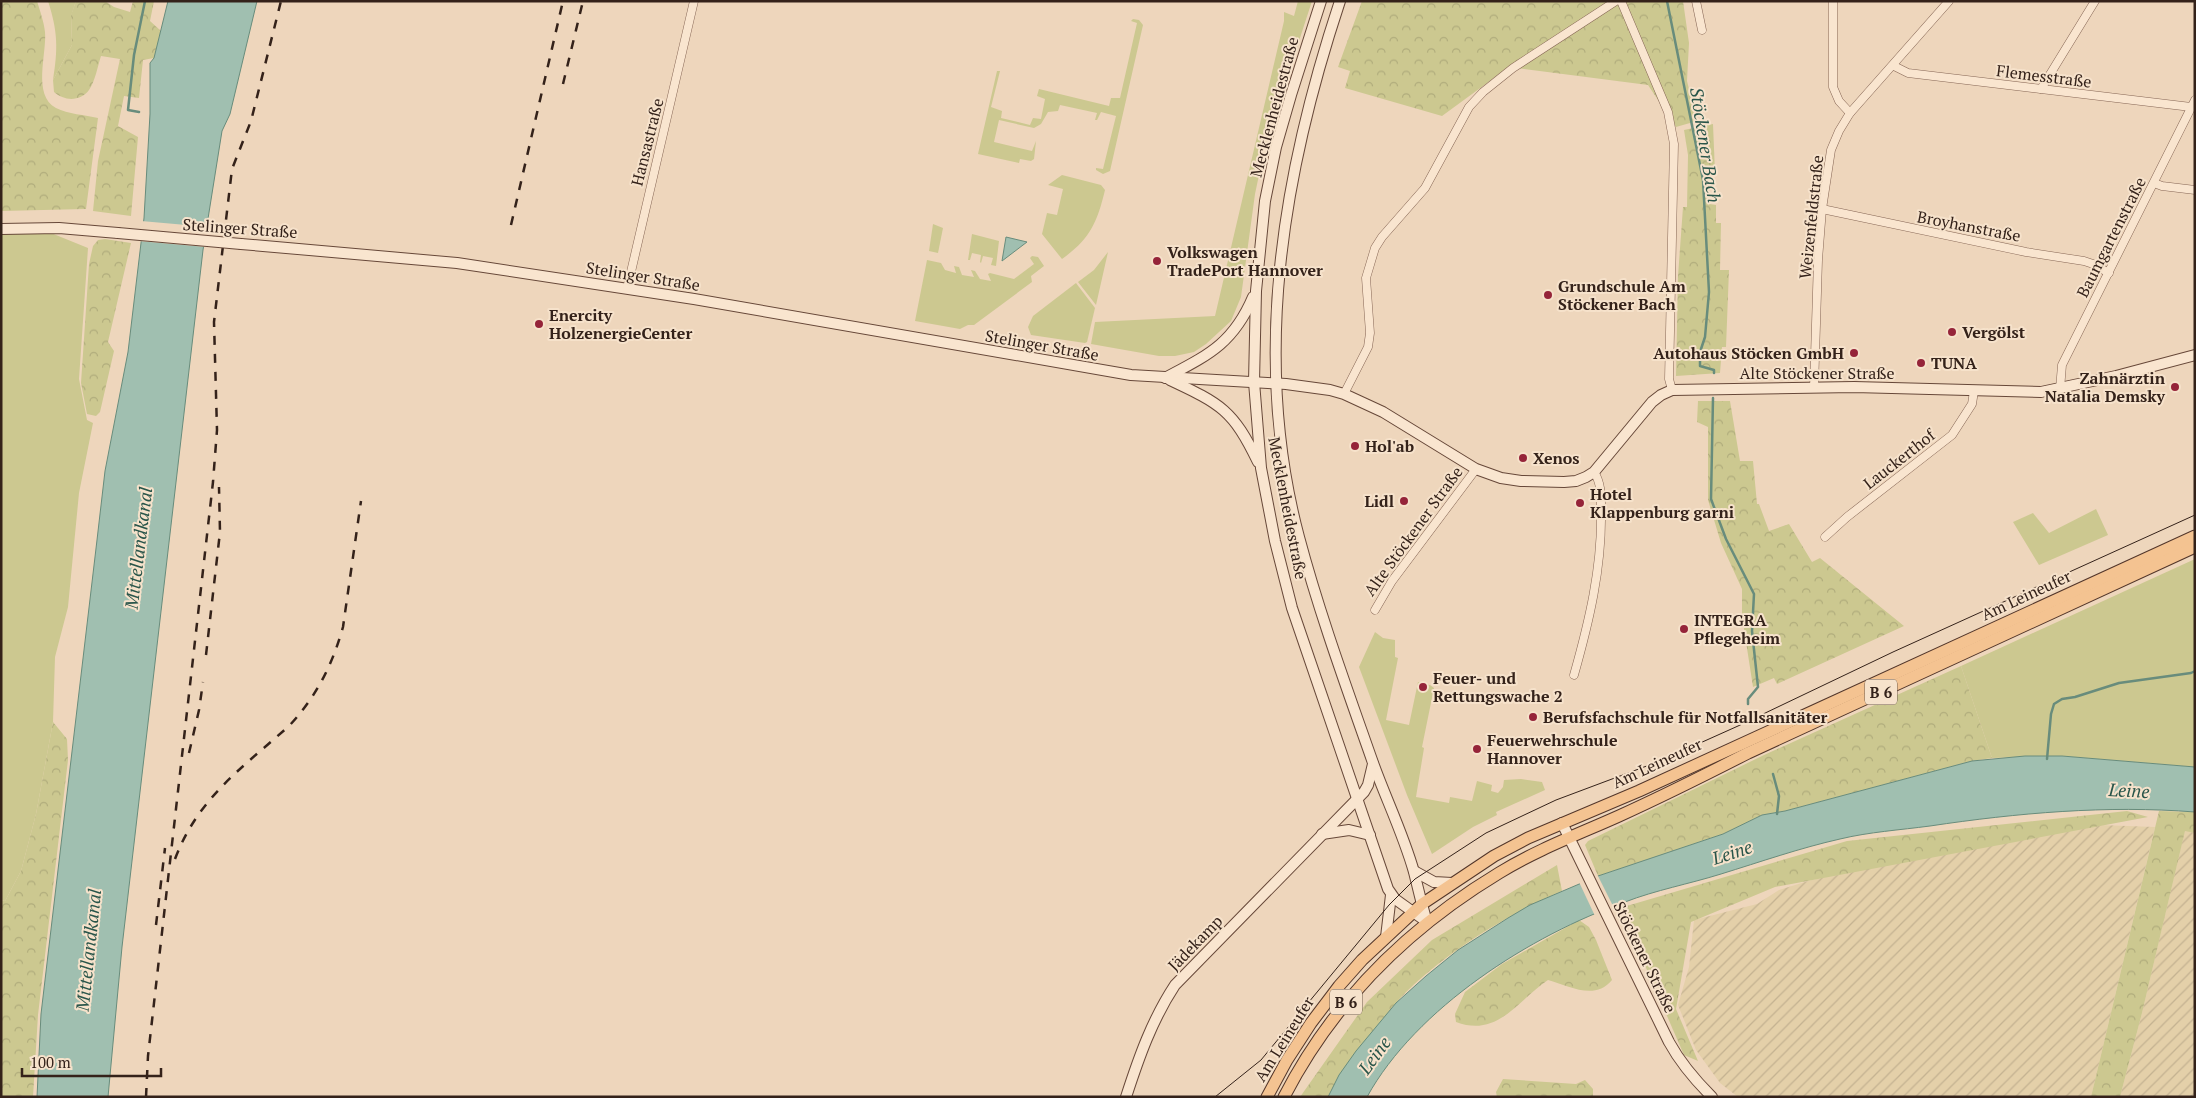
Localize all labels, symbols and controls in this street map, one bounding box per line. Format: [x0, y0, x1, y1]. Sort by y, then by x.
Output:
street label: Mecklenheidestraße [1245, 34, 1303, 180]
street label: Flemesstraße [1995, 59, 2093, 93]
water label: Stöckener Bach [1685, 86, 1727, 204]
street label: Hansastraße [625, 96, 669, 188]
street label: Weizenfeldstraße [1794, 154, 1828, 280]
street label: Baumgartenstraße [2071, 173, 2151, 301]
street label: Broyhanstraße [1915, 205, 2023, 247]
street label: Stelinger Straße [182, 213, 298, 243]
place label: Volkswagen TradePort Hannover [1167, 241, 1323, 281]
marker: Volkswagen TradePort Hannover [1151, 255, 1163, 267]
street label: Stelinger Straße [584, 256, 702, 296]
place label: Grundschule Am Stöckener Bach [1558, 275, 1686, 315]
marker: Grundschule Am Stöckener Bach [1542, 289, 1554, 301]
place label: Enercity HolzenergieCenter [549, 304, 692, 344]
marker: Enercity HolzenergieCenter [533, 318, 545, 330]
place label: Vergölst [1962, 321, 2026, 343]
street label: Stelinger Straße [983, 324, 1101, 366]
marker: Vergölst [1946, 326, 1958, 338]
place label: Autohaus Stöcken GmbH [1653, 342, 1844, 364]
marker: Autohaus Stöcken GmbH [1848, 347, 1860, 359]
place label: TUNA [1931, 352, 1977, 374]
marker: TUNA [1915, 357, 1927, 369]
street label: Alte Stöckener Straße [1739, 362, 1895, 384]
place label: Zahnärztin Natalia Demsky [2045, 367, 2166, 407]
marker: Zahnärztin Natalia Demsky [2169, 381, 2181, 393]
street label: Lauckerthof [1859, 423, 1941, 494]
street label: Mecklenheidestraße [1263, 435, 1313, 581]
place label: Hol'ab [1365, 435, 1414, 457]
marker: Hol'ab [1349, 440, 1361, 452]
place label: Xenos [1533, 447, 1580, 469]
marker: Xenos [1517, 452, 1529, 464]
street label: Alte Stöckener Straße [1359, 462, 1467, 600]
place label: Hotel Klappenburg garni [1590, 483, 1734, 523]
water label: Mittellandkanal [119, 486, 157, 611]
place label: Lidl [1364, 490, 1394, 512]
marker: Lidl [1398, 495, 1410, 507]
marker: Hotel Klappenburg garni [1574, 497, 1586, 509]
street label: Am Leineufer [1978, 564, 2075, 625]
place label: INTEGRA Pflegeheim [1694, 609, 1780, 649]
marker: INTEGRA Pflegeheim [1678, 623, 1690, 635]
place label: Feuer- und Rettungswache 2 [1433, 667, 1563, 707]
road number: B 6 [1865, 680, 1897, 704]
marker: Feuer- und Rettungswache 2 [1417, 681, 1429, 693]
place label: Berufsfachschule für Notfallsanitäter [1543, 706, 1828, 728]
marker: Berufsfachschule für Notfallsanitäter [1527, 711, 1539, 723]
place label: Feuerwehrschule Hannover [1487, 729, 1618, 769]
street label: Am Leineufer [1609, 732, 1706, 793]
marker: Feuerwehrschule Hannover [1471, 743, 1483, 755]
water label: Leine [2107, 777, 2150, 803]
water label: Leine [1708, 834, 1755, 870]
water label: Mittellandkanal [70, 888, 106, 1013]
street label: Stöckener Straße [1608, 898, 1682, 1016]
street label: Jädekamp [1163, 910, 1227, 976]
road number: B 6 [1330, 990, 1362, 1014]
street label: Am Leineufer [1249, 992, 1319, 1086]
water label: Leine [1352, 1031, 1396, 1079]
scale bar [22, 1046, 161, 1078]
text: 100 m [30, 1052, 71, 1072]

